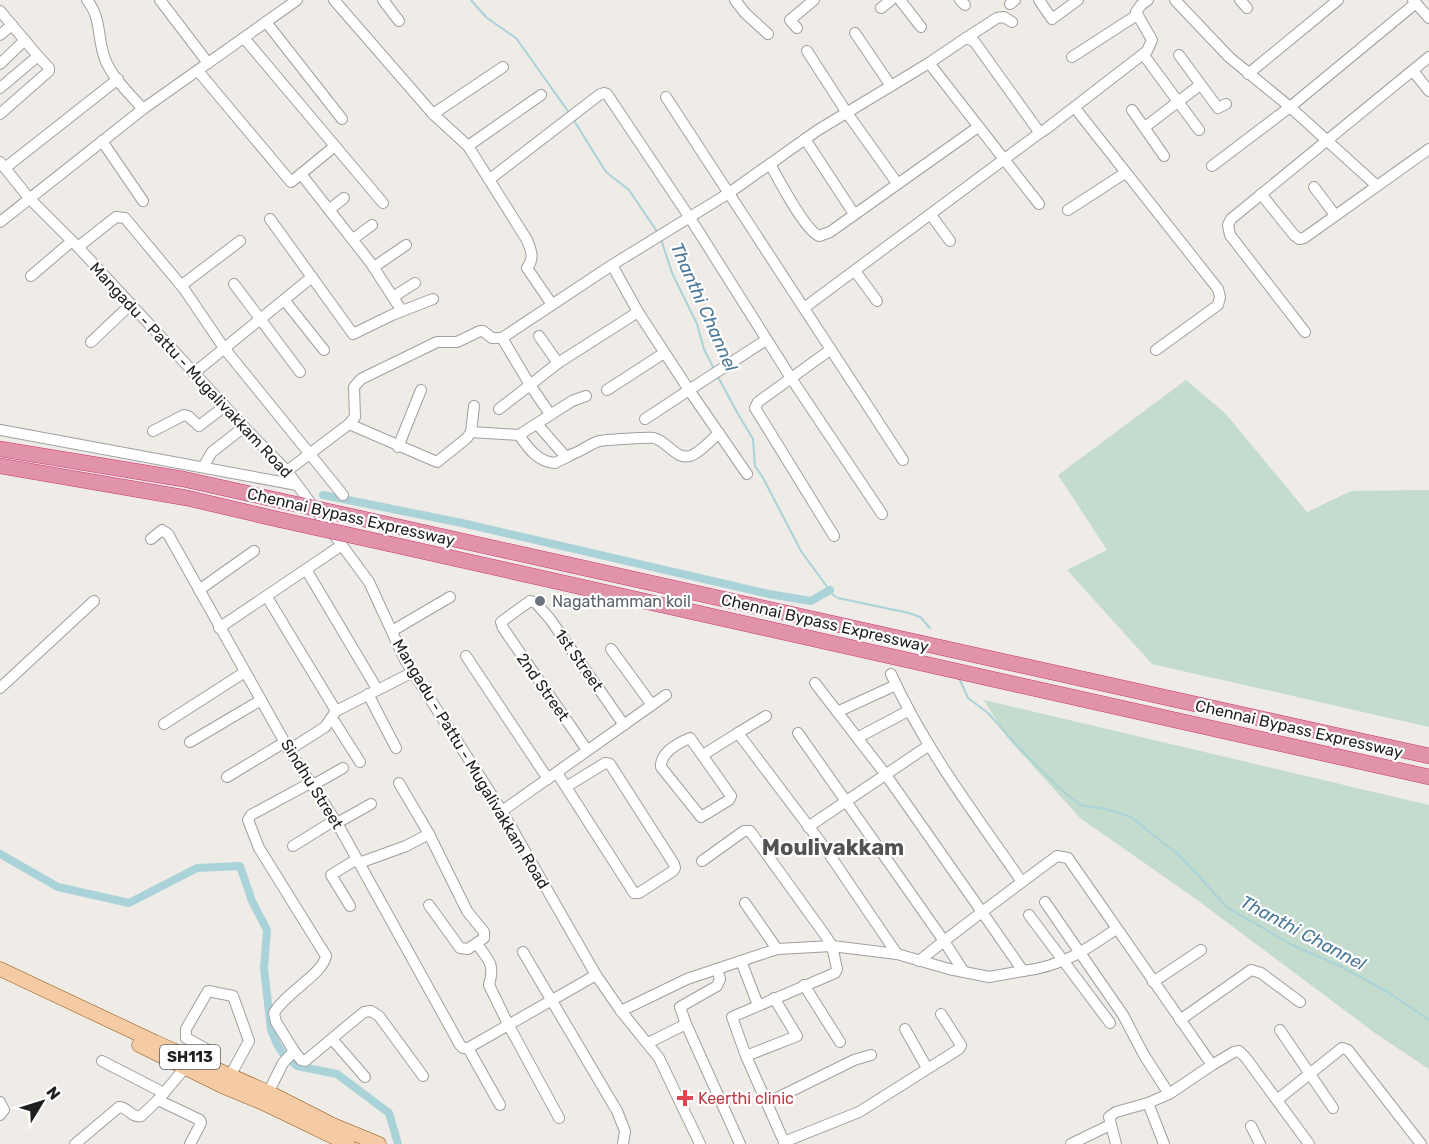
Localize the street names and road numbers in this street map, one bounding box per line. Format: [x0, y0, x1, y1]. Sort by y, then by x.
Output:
street label: Mangadu - Pattu - Mugalivakkam Road [86, 258, 296, 482]
street label: Chennai Bypass Expressway [245, 484, 457, 550]
street label: Chennai Bypass Expressway [719, 590, 931, 656]
street label: 1st Street [551, 625, 607, 695]
street label: Mangadu - Pattu - Mugalivakkam Road [389, 636, 553, 892]
street label: 2nd Street [513, 649, 573, 725]
street label: Chennai Bypass Expressway [1193, 696, 1405, 762]
street label: Sindhu Street [277, 735, 347, 833]
road number: SH113 [160, 1045, 220, 1069]

